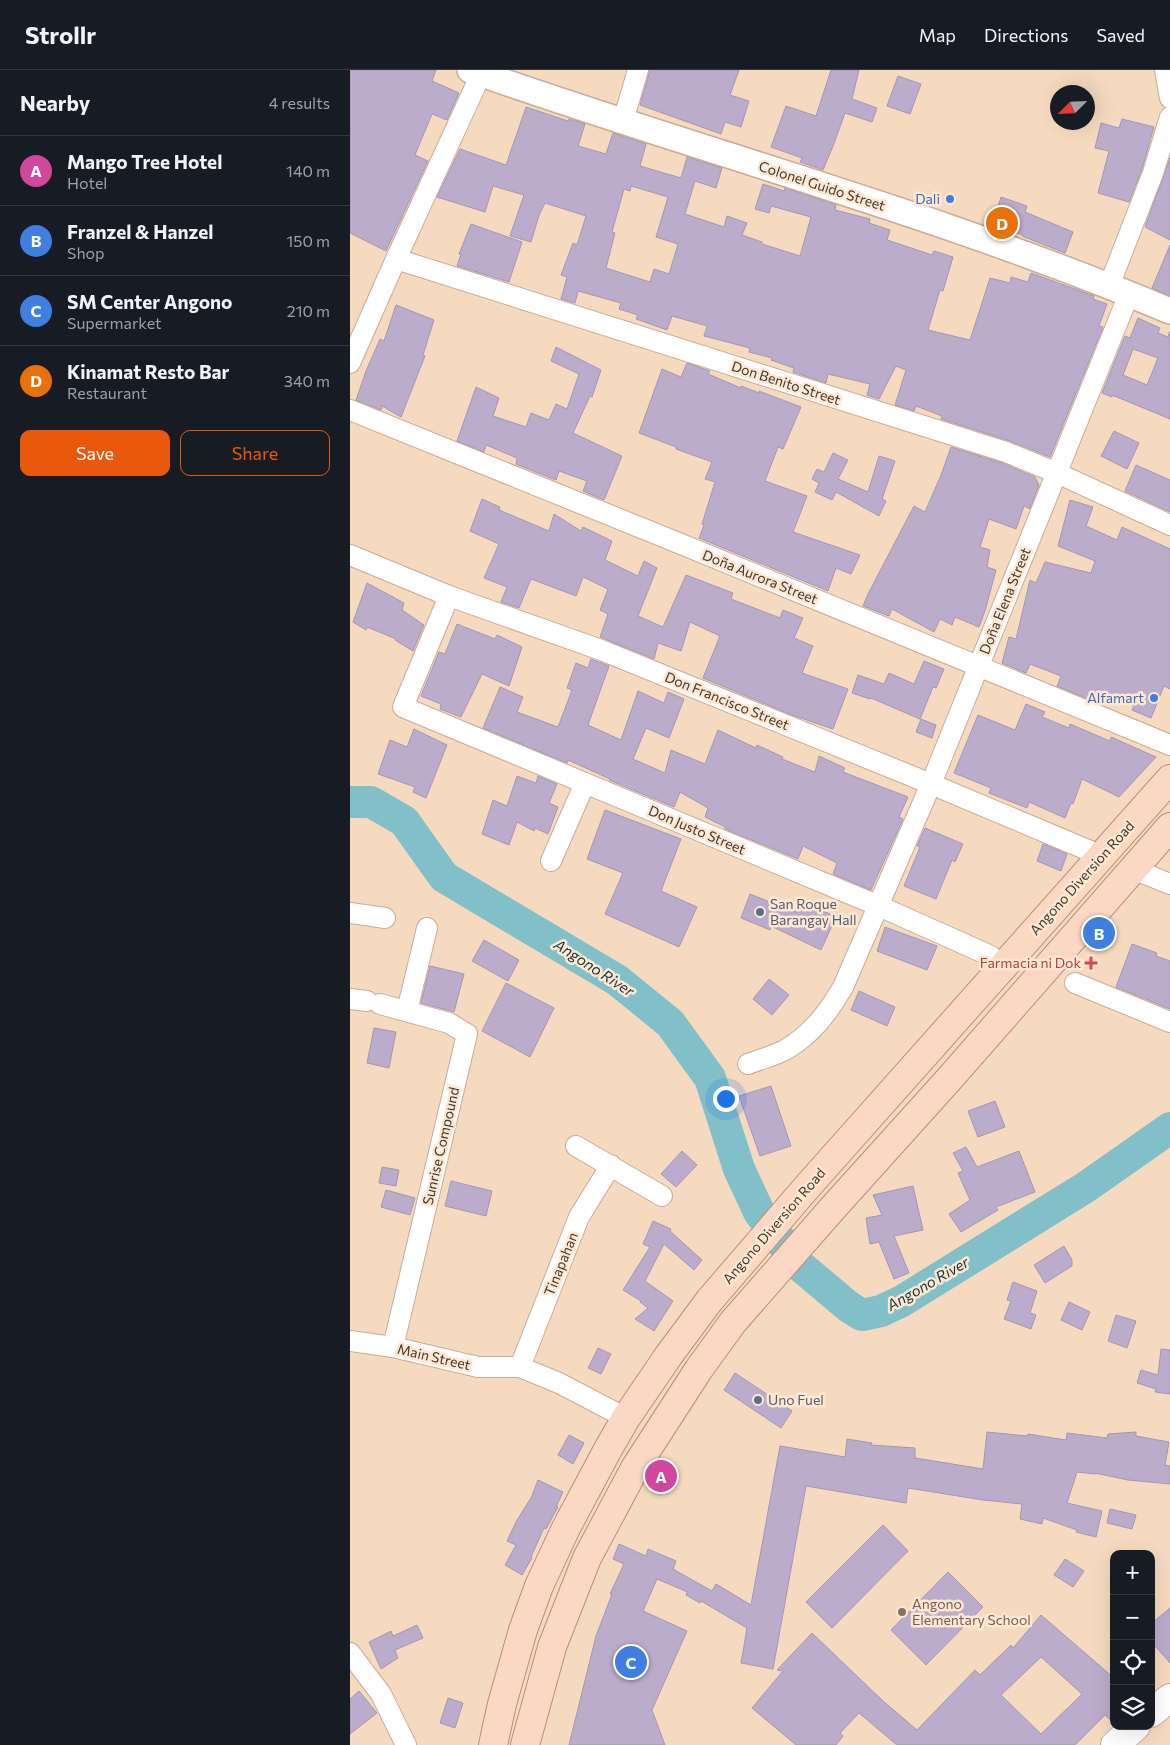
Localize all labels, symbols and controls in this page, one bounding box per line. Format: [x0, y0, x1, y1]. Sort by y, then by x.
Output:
text: Strollr [25, 20, 96, 49]
text: Map [919, 24, 956, 46]
text: Directions [984, 24, 1068, 46]
text: Saved [1096, 24, 1145, 46]
north arrow [1050, 85, 1095, 130]
text: Nearby [20, 90, 90, 115]
text: 4 results [269, 93, 330, 112]
text: Mango Tree Hotel [67, 150, 222, 173]
street label: Colonel Guido Street [757, 157, 888, 214]
text: A [30, 161, 42, 180]
text: 140 m [286, 161, 330, 180]
text: Hotel [67, 173, 107, 192]
place label: Dali [915, 190, 940, 207]
marker: Dali [944, 193, 956, 205]
pin: D [986, 204, 1018, 242]
text: Franzel & Hanzel [67, 220, 213, 243]
text: B [31, 231, 41, 250]
text: 150 m [287, 231, 330, 250]
text: Shop [67, 243, 105, 262]
text: SM Center Angono [67, 290, 232, 313]
text: C [31, 301, 41, 320]
text: 210 m [287, 301, 330, 320]
text: Supermarket [67, 313, 162, 332]
street label: Don Benito Street [729, 357, 843, 408]
text: Kinamat Resto Bar [67, 360, 229, 383]
text: D [30, 371, 42, 390]
text: 340 m [284, 371, 330, 390]
text: Restaurant [67, 383, 147, 402]
button: Save [20, 430, 170, 476]
button: Share [180, 430, 330, 476]
street label: Doña Elena Street [975, 545, 1034, 657]
street label: Doña Aurora Street [700, 546, 821, 608]
street label: Don Francisco Street [663, 668, 792, 733]
place label: Alfamart [1087, 689, 1144, 706]
marker: Alfamart [1148, 692, 1160, 704]
street label: Don Justo Street [646, 801, 749, 858]
street label: Angono Diversion Road [1026, 817, 1137, 938]
place label: San Roque Barangay Hall [770, 895, 857, 928]
marker: San Roque Barangay Hall [754, 906, 766, 918]
pin: B [1083, 914, 1115, 952]
water label: Angono River [550, 934, 639, 1000]
place label: Farmacia ni Dok [980, 954, 1081, 971]
marker: Farmacia ni Dok [1085, 957, 1097, 969]
street label: Sunrise Compound [419, 1085, 462, 1206]
your location [713, 1086, 739, 1112]
street label: Angono Diversion Road [719, 1164, 829, 1287]
street label: Tinapahan [540, 1230, 581, 1298]
water label: Angono River [882, 1252, 973, 1314]
street label: Main Street [396, 1340, 473, 1373]
place label: Uno Fuel [768, 1391, 824, 1408]
marker: Uno Fuel [752, 1394, 764, 1406]
pin: A [645, 1457, 677, 1495]
map controls [1110, 1550, 1155, 1730]
button: + [1110, 1550, 1155, 1595]
place label: Angono Elementary School [912, 1595, 1031, 1628]
button: − [1110, 1595, 1155, 1640]
marker: Angono Elementary School [896, 1606, 908, 1618]
button: locate [1110, 1640, 1155, 1685]
pin: C [615, 1643, 647, 1681]
button: layers [1110, 1685, 1155, 1730]

